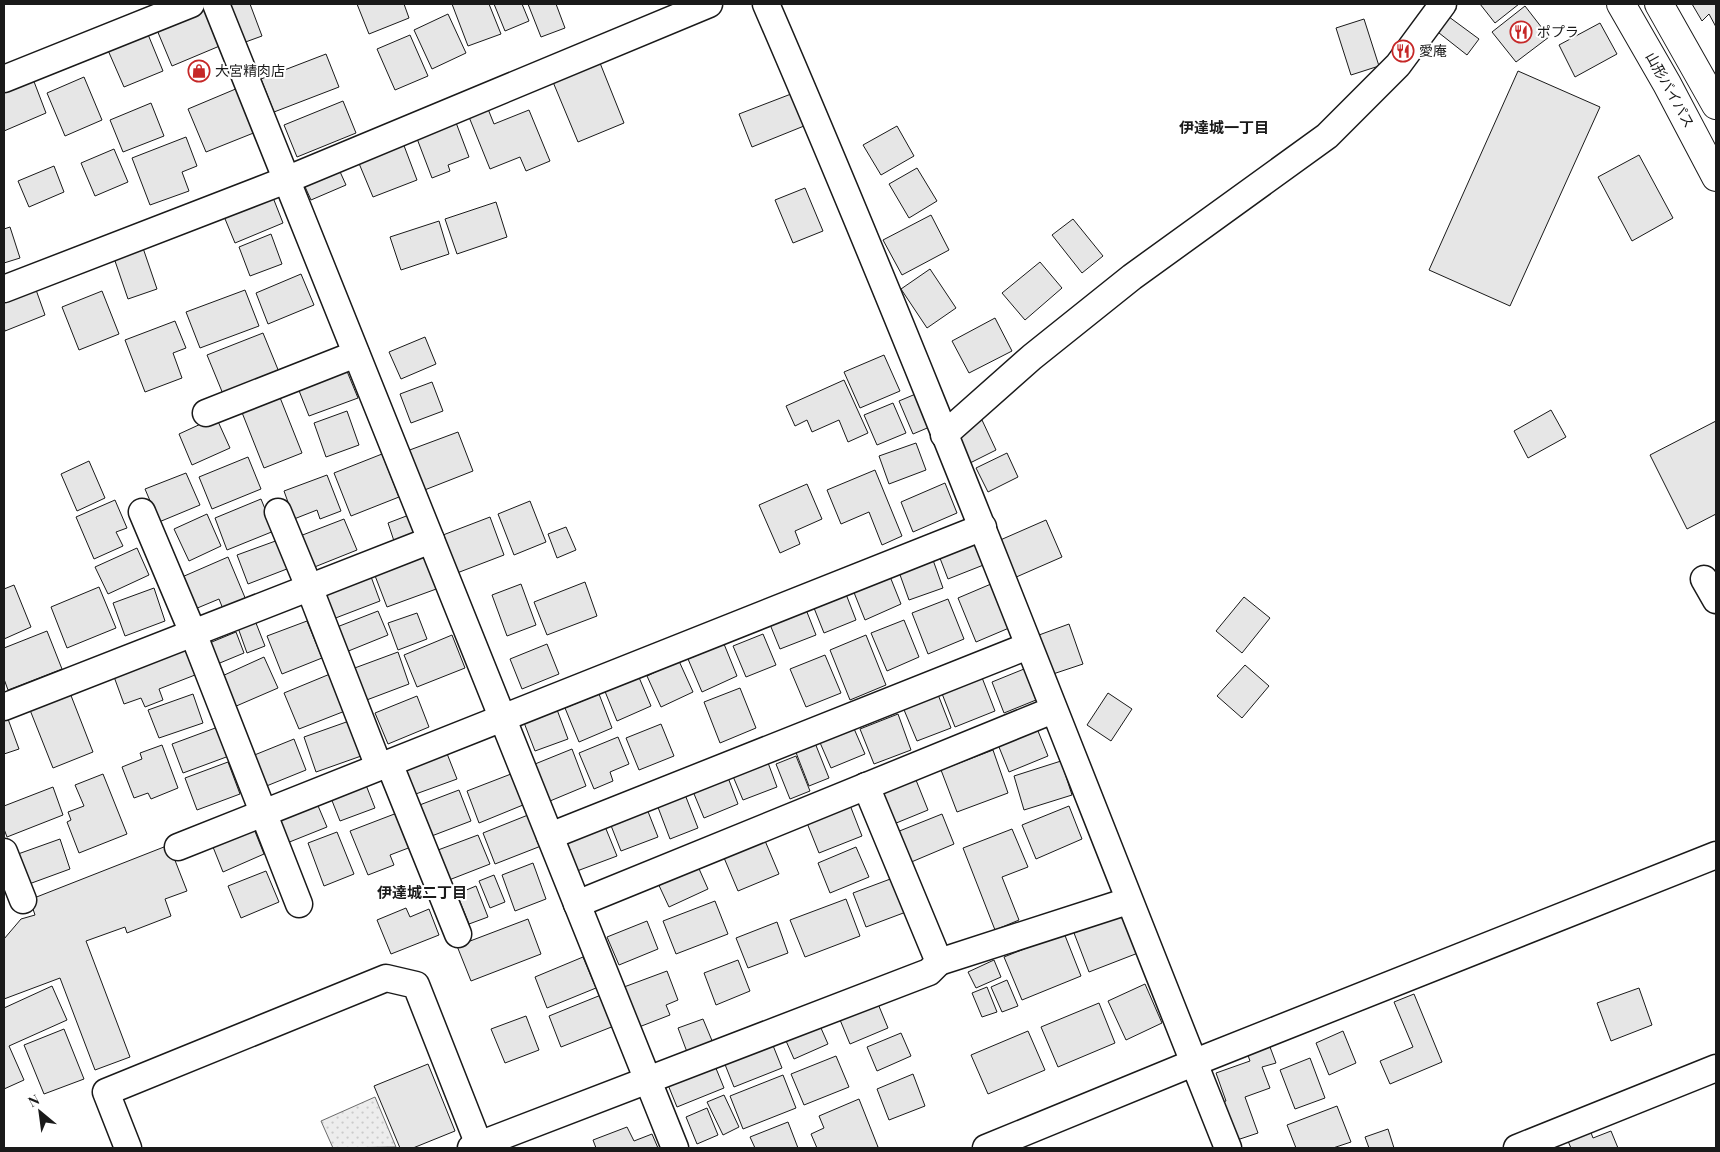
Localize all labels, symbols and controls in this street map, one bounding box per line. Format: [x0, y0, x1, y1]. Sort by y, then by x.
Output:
restaurant icon: ポプラ [1509, 20, 1533, 44]
place label: ポプラ [1537, 22, 1579, 41]
restaurant icon: 愛庵 [1391, 39, 1415, 63]
place label: 愛庵 [1419, 41, 1447, 60]
street label: 山形バイパス [1642, 49, 1699, 131]
shop icon: 大宮精肉店 [187, 59, 211, 83]
place label: 大宮精肉店 [215, 61, 285, 80]
district label: 伊達城一丁目 [1179, 117, 1269, 137]
district label: 伊達城二丁目 [377, 882, 467, 902]
north arrow [15, 1087, 65, 1137]
text: N [24, 1089, 42, 1111]

